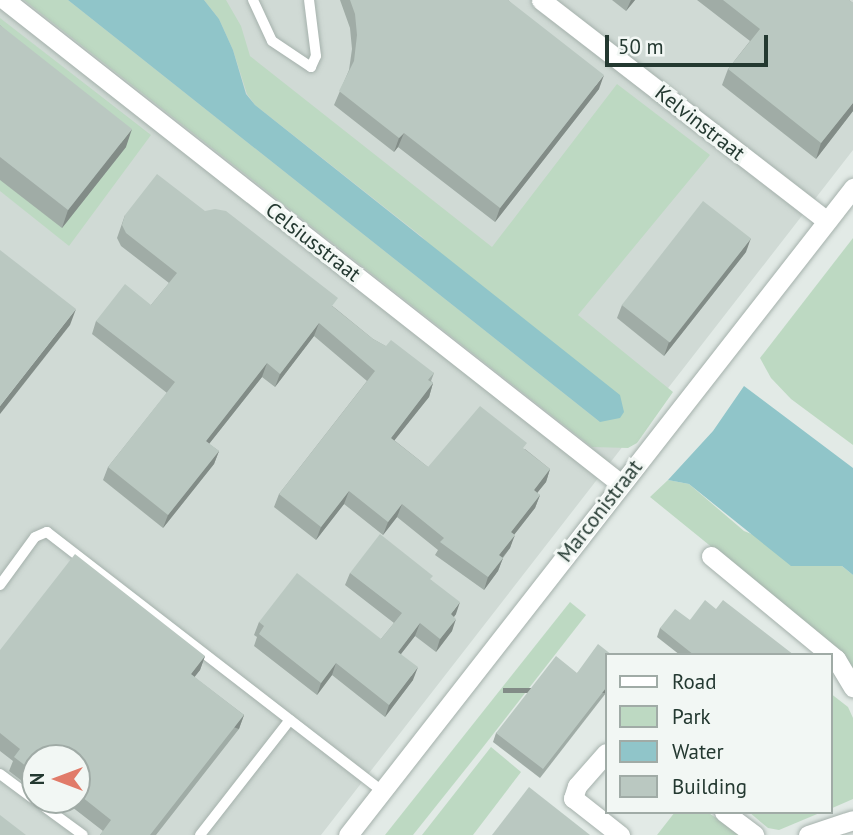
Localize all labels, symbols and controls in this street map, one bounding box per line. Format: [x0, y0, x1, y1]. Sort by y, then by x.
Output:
scale bar [608, 21, 771, 65]
text: 50 m [618, 33, 664, 60]
street label: Kelvinstraat [650, 80, 750, 166]
street label: Celsiusstraat [260, 197, 366, 287]
street label: Marconistraat [552, 455, 648, 567]
legend [604, 653, 832, 814]
text: Road [672, 668, 716, 695]
text: Park [672, 703, 711, 730]
text: Water [672, 738, 724, 765]
north arrow [21, 744, 91, 814]
text: N [25, 773, 49, 785]
text: Building [672, 773, 747, 800]

